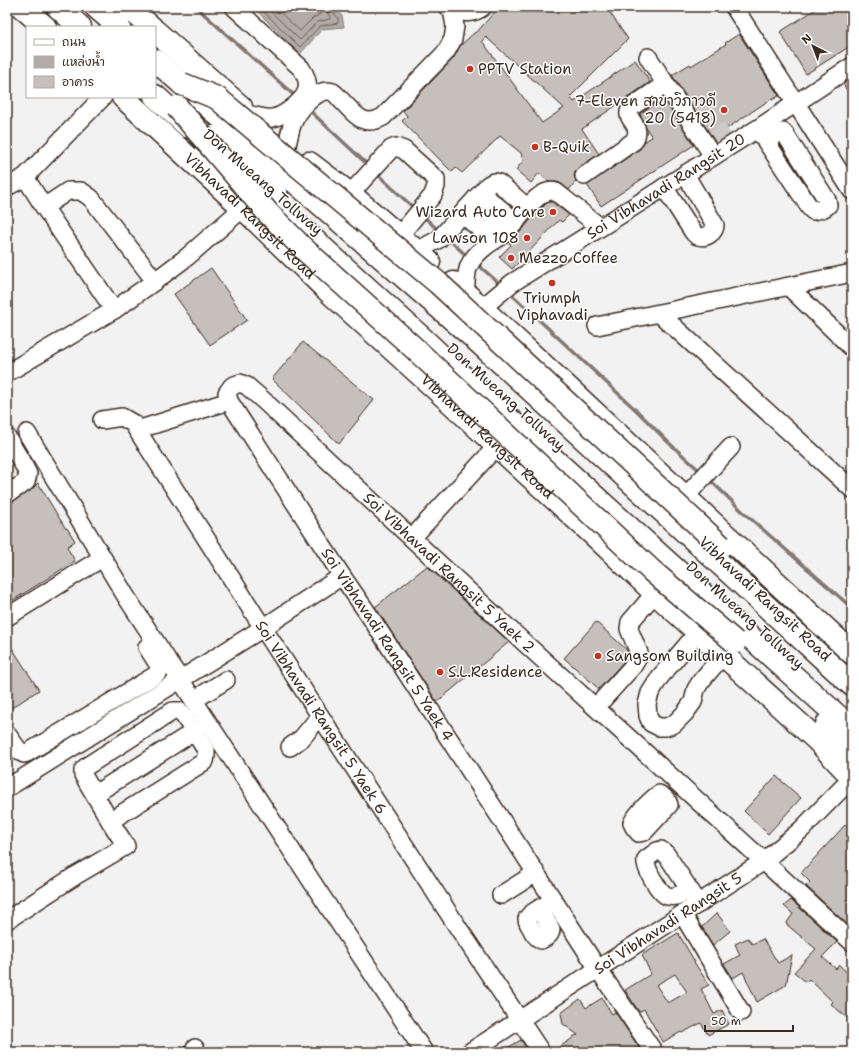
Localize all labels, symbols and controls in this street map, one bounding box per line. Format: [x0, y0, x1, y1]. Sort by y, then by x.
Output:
legend [26, 26, 156, 98]
north arrow [793, 26, 833, 66]
text: N [798, 30, 815, 47]
text: ถนน [62, 34, 86, 50]
text: แหล่งน้ำ [62, 51, 105, 70]
place label: PPTV Station [478, 59, 572, 79]
marker: PPTV Station [465, 64, 475, 74]
text: อาคาร [62, 74, 94, 90]
place label: 7-Eleven สาขาวิภาวดี 20 (5418) [575, 91, 716, 128]
marker: 7-Eleven สาขาวิภาวดี 20 (5418) [719, 105, 729, 115]
street label: Don Mueang Tollway [199, 124, 327, 240]
street label: Soi Vibhavadi Rangsit 20 [583, 129, 749, 244]
place label: B-Quik [543, 137, 590, 157]
marker: B-Quik [530, 142, 540, 152]
street label: Vibhavadi Rangsit Road [180, 148, 320, 284]
place label: Wizard Auto Care [415, 202, 545, 222]
marker: Wizard Auto Care [548, 207, 558, 217]
place label: Lawson 108 [432, 228, 519, 248]
marker: Lawson 108 [522, 233, 532, 243]
place label: Mezzo Coffee [519, 248, 618, 268]
marker: Mezzo Coffee [506, 253, 516, 263]
marker: Triumph Viphavadi [547, 278, 557, 288]
place label: Triumph Viphavadi [516, 288, 588, 325]
street label: Don Mueang Tollway [443, 338, 569, 456]
street label: Vibhavadi Rangsit Road [416, 370, 558, 504]
street label: Soi Vibhavadi Rangsit 5 Yaek 2 [359, 488, 539, 657]
street label: Vibhavadi Rangsit Road [694, 532, 836, 666]
street label: Soi Vibhavadi Rangsit 5 Yaek 4 [317, 544, 458, 745]
street label: Don Mueang Tollway [682, 556, 808, 674]
street label: Soi Vibhavadi Rangsit 5 Yaek 6 [251, 617, 391, 818]
place label: Sangsom Building [606, 646, 733, 666]
marker: Sangsom Building [593, 651, 603, 661]
place label: S.L.Residence [448, 662, 543, 682]
marker: S.L.Residence [435, 667, 445, 677]
street label: Soi Vibhavadi Rangsit 5 [590, 868, 746, 979]
scale bar [705, 1007, 793, 1033]
text: 50 m [711, 1013, 741, 1029]

